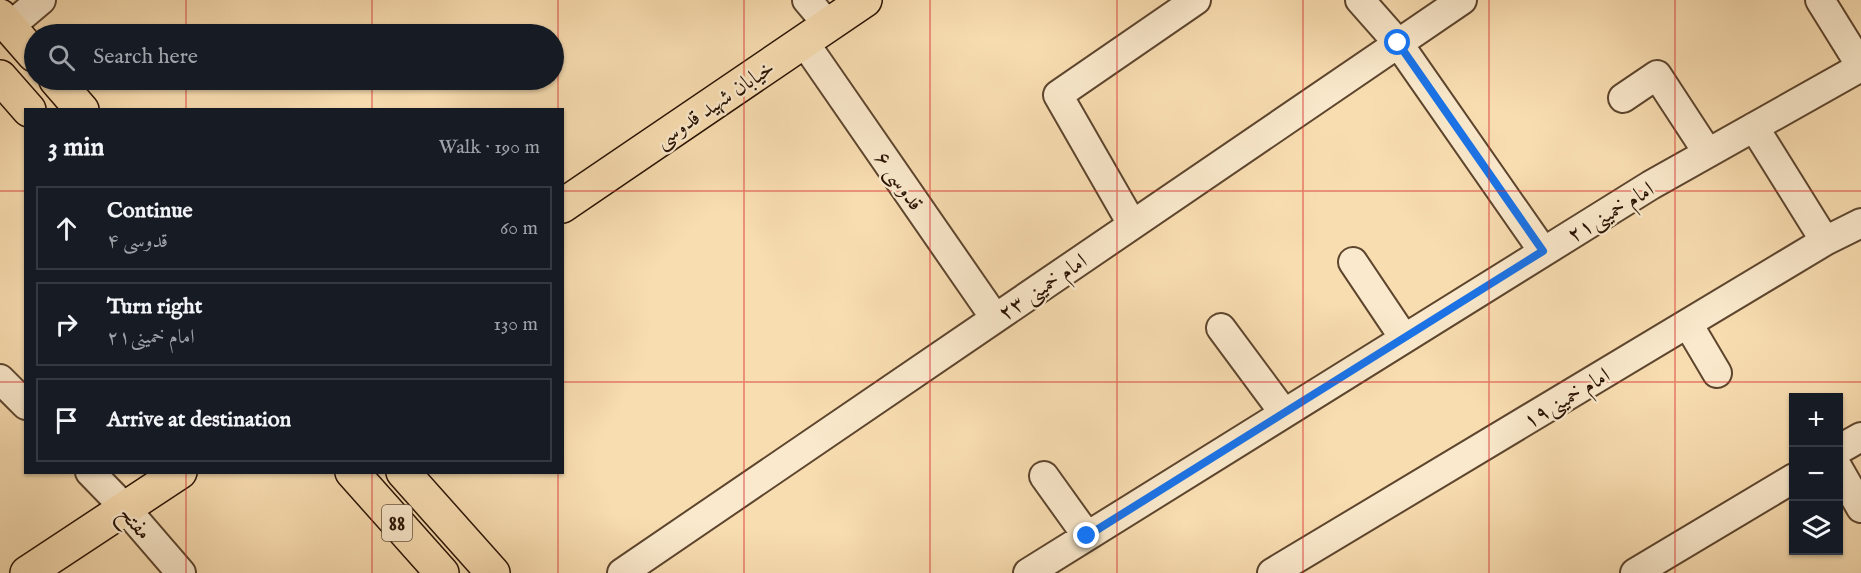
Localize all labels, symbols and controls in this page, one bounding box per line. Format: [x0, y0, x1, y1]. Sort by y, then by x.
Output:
search box [24, 24, 564, 90]
route start [1384, 29, 1410, 55]
icon: search [45, 41, 78, 74]
text: Search here [93, 43, 198, 71]
street label: خیابان شهید قدوسی [650, 54, 781, 155]
text: 3 min [48, 131, 104, 164]
text: Walk · 190 m [438, 135, 540, 160]
street label: قدوسی ۶ [868, 146, 929, 217]
street label: امام خمینی۲۱ [1563, 176, 1662, 253]
text: Continue [107, 197, 193, 225]
icon: ahead [50, 212, 83, 245]
text: 60 m [500, 216, 538, 241]
text: قدوسی ۴ [107, 229, 168, 254]
street label: امام خمینی ۲۳ [993, 248, 1095, 331]
text: Turn right [107, 293, 202, 321]
icon: right [50, 308, 83, 341]
text: 130 m [493, 312, 538, 337]
text: امام خمینی۲۱ [107, 325, 195, 350]
street label: امام خمینی۱۹ [1519, 362, 1618, 439]
map controls [1789, 393, 1843, 555]
button: + [1789, 393, 1843, 447]
icon: arrive [50, 404, 83, 437]
text: Arrive at destination [107, 406, 291, 434]
button: − [1789, 447, 1843, 501]
street label: مفتح [109, 500, 157, 549]
button: layers [1789, 501, 1843, 555]
road number: 88 [382, 505, 412, 541]
route end [1073, 522, 1099, 548]

